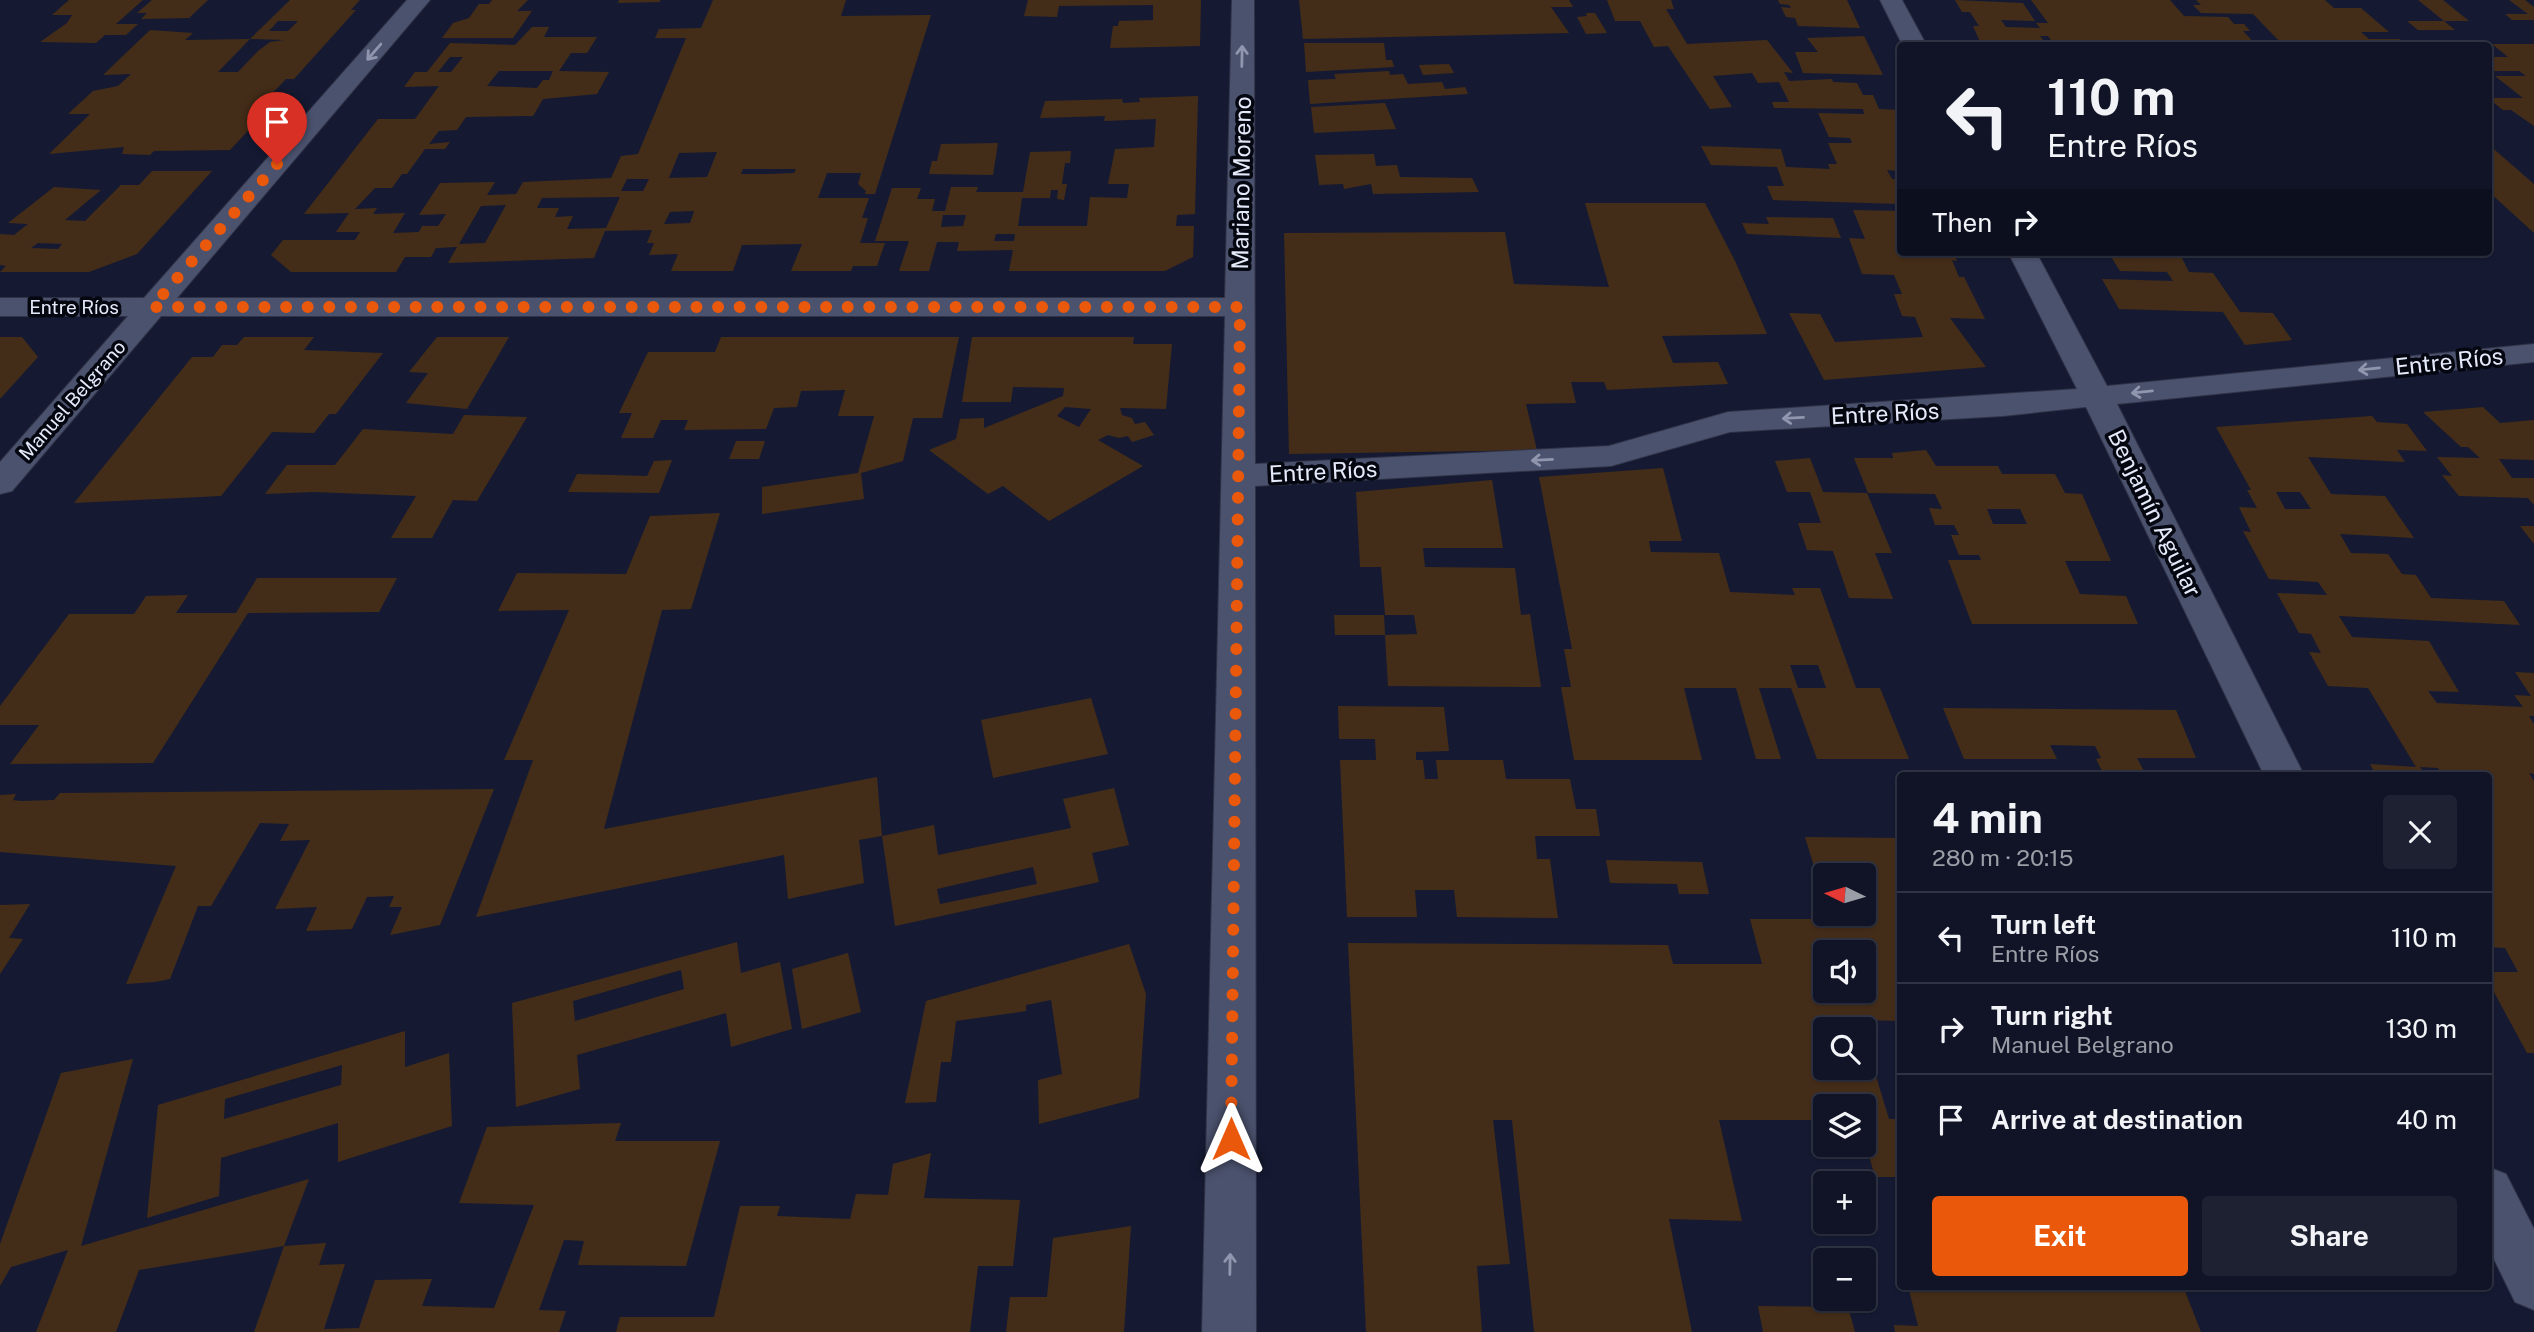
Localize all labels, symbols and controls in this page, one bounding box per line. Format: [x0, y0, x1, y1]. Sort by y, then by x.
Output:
one-way arrow [367, 42, 383, 60]
one-way arrow [1236, 45, 1249, 68]
text: 110 m [2047, 68, 2175, 126]
icon: left [1932, 70, 2023, 161]
pin [247, 92, 307, 164]
street label: Mariano Moreno [1226, 96, 1256, 270]
icon: arrive [258, 103, 296, 141]
text: Entre Ríos [2047, 127, 2198, 164]
icon: right [2006, 203, 2044, 241]
text: Then [1932, 207, 1992, 238]
street label: Entre Ríos [29, 296, 119, 318]
street label: Manuel Belgrano [14, 336, 130, 464]
street label: Entre Ríos [2394, 342, 2504, 380]
one-way arrow [2358, 363, 2380, 376]
one-way arrow [2131, 386, 2154, 399]
street label: Entre Ríos [1830, 397, 1940, 429]
one-way arrow [1782, 412, 1805, 425]
street label: Benjamín Aguilar [2103, 425, 2207, 601]
one-way arrow [1531, 453, 1554, 466]
street label: Entre Ríos [1268, 455, 1378, 487]
text: 4 min [1932, 793, 2043, 842]
button: close [2383, 795, 2457, 869]
text: 280 m · 20:15 [1932, 844, 2073, 871]
north arrow [1813, 863, 1876, 926]
map controls [1813, 863, 1876, 1311]
text: Turn left [1991, 909, 2096, 940]
icon: left [1932, 919, 1970, 957]
text: 110 m [2391, 922, 2457, 953]
button: sound [1813, 940, 1876, 1003]
text: Entre Ríos [1991, 940, 2100, 967]
text: Turn right [1991, 1000, 2113, 1031]
icon: right [1932, 1010, 1970, 1048]
text: 130 m [2385, 1013, 2457, 1044]
button: search [1813, 1017, 1876, 1080]
text: Manuel Belgrano [1991, 1031, 2174, 1058]
button: layers [1813, 1094, 1876, 1157]
icon: arrive [1932, 1101, 1970, 1139]
position arrow [1194, 1102, 1268, 1176]
text: Arrive at destination [1991, 1104, 2243, 1135]
text: 40 m [2396, 1104, 2457, 1135]
button: + [1813, 1171, 1876, 1234]
button: Exit [1932, 1196, 2188, 1276]
button: Share [2202, 1196, 2457, 1276]
button: − [1813, 1248, 1876, 1311]
one-way arrow [1223, 1253, 1237, 1276]

